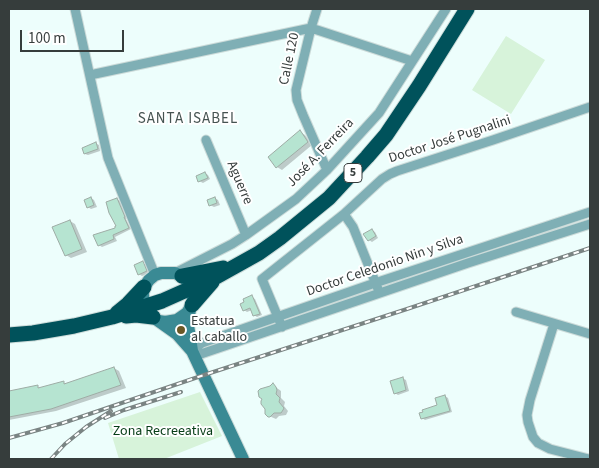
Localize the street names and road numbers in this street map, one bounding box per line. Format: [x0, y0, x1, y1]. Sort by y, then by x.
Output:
street label: Calle 120 [276, 31, 304, 87]
street label: Doctor José Pugnalini [387, 112, 513, 168]
street label: José A. Ferreira [284, 115, 358, 191]
street label: Aguerre [222, 159, 256, 207]
road number: 5 [344, 164, 362, 182]
street label: Doctor Celedonio Nin y Silva [304, 231, 466, 301]

